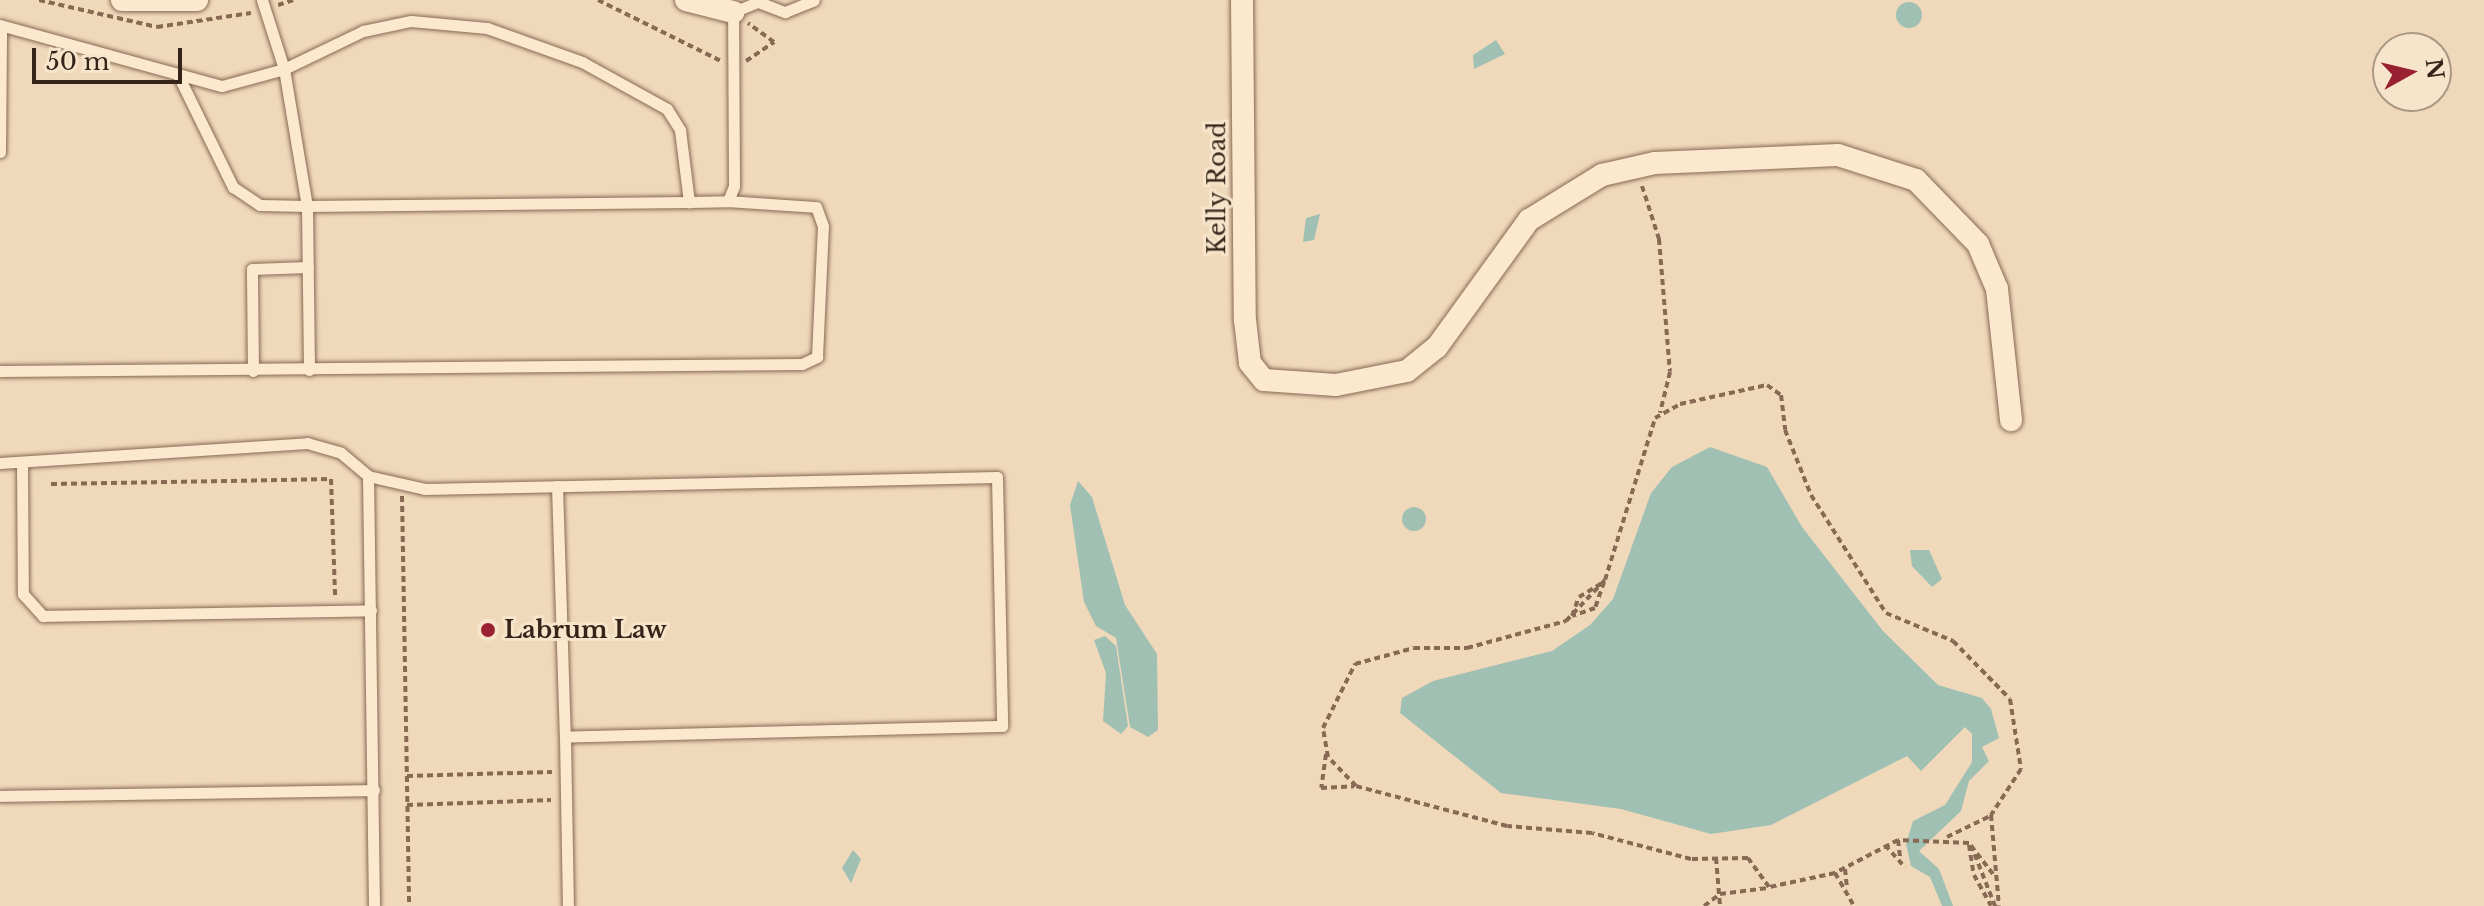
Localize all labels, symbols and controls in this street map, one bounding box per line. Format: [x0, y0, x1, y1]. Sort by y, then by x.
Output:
scale bar [36, 32, 186, 82]
north arrow [2372, 32, 2452, 112]
text: 50 m [46, 47, 109, 76]
text: N [2419, 57, 2449, 81]
street label: Kelly Road [1203, 121, 1231, 255]
place label: Labrum Law [504, 616, 667, 644]
marker: Labrum Law [479, 621, 497, 639]

